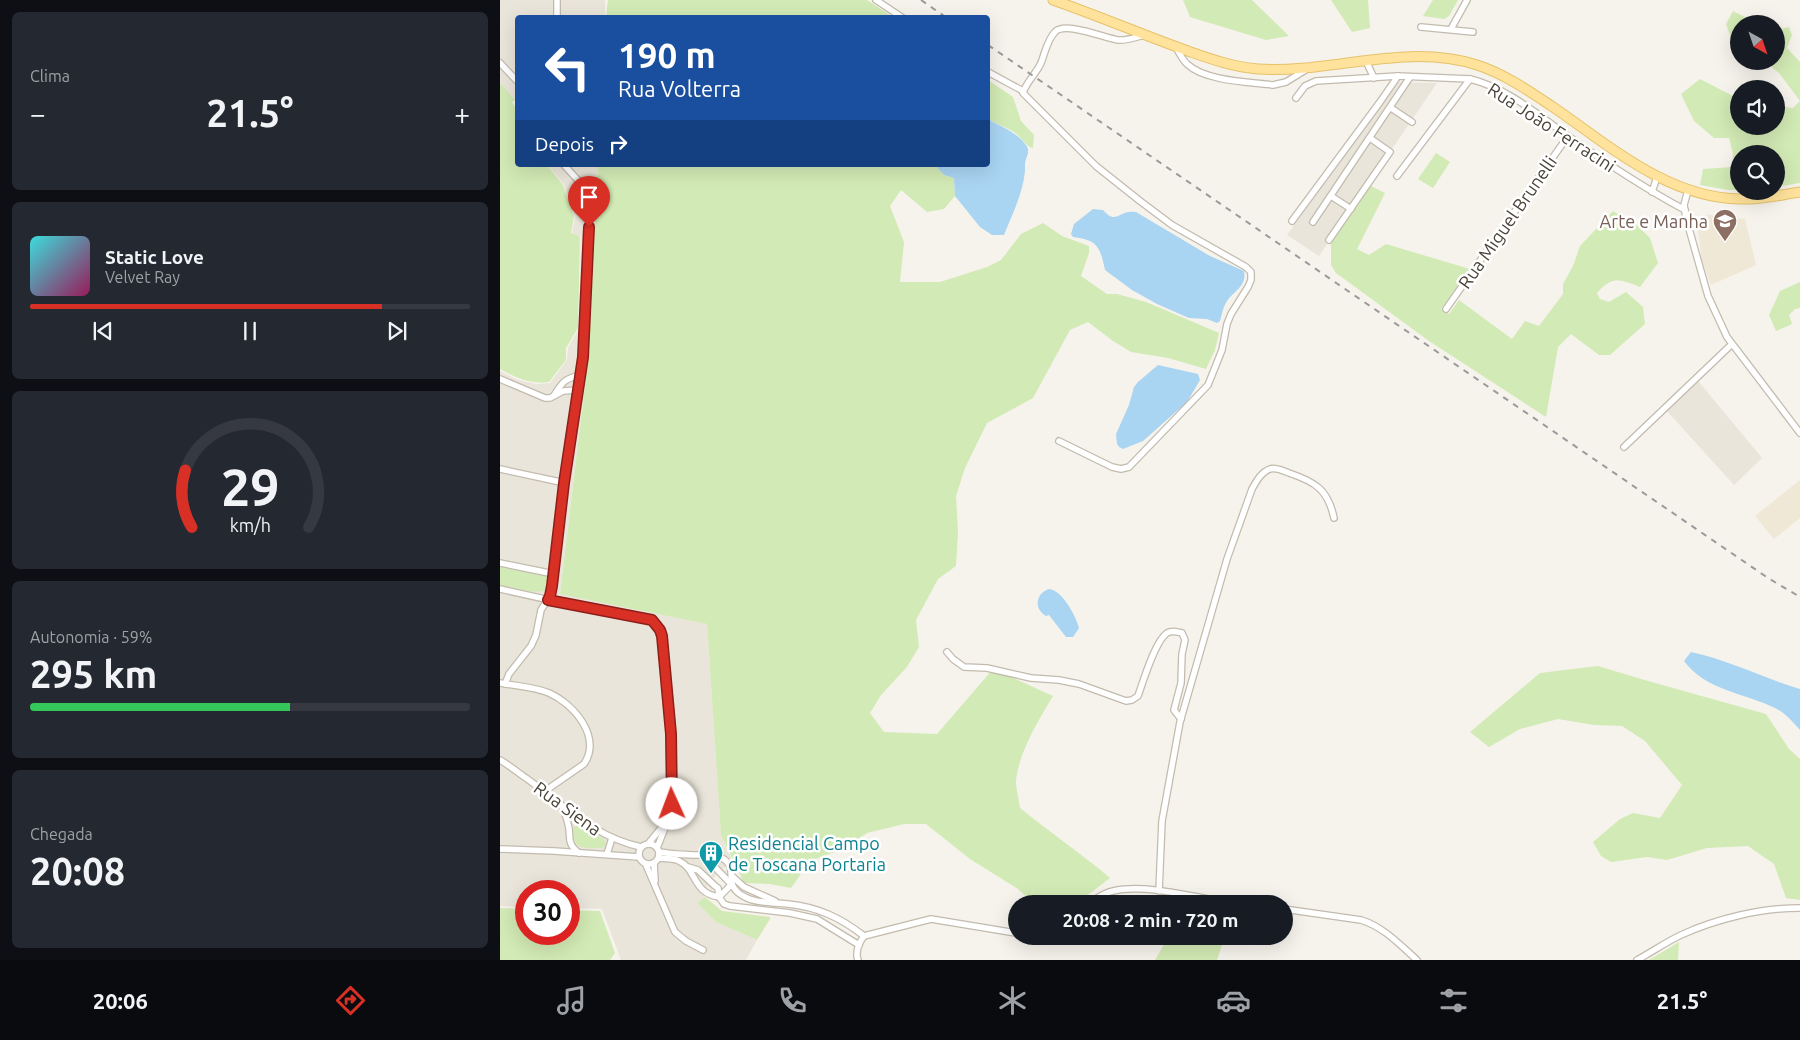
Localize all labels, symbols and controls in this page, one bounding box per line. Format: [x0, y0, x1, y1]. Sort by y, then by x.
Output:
north arrow [1730, 15, 1785, 70]
map controls [1730, 15, 1785, 200]
icon: left [535, 35, 600, 100]
text: 190 m [618, 35, 716, 75]
text: Clima [30, 67, 70, 85]
text: Rua Volterra [618, 76, 741, 101]
street label: Rua João Ferracini [1485, 78, 1619, 176]
button: sound [1730, 80, 1785, 135]
text: 21.5° [206, 92, 294, 134]
text: − [30, 98, 46, 129]
text: + [454, 98, 470, 129]
icon: right [604, 130, 632, 158]
text: Depois [535, 133, 594, 155]
button: search [1730, 145, 1785, 200]
street label: Rua Miguel Brunelli [1454, 152, 1560, 292]
pin [568, 176, 610, 227]
icon: arrive [575, 183, 603, 211]
school or university icon: Arte e Manha [1712, 208, 1738, 242]
place label: Arte e Manha [1600, 211, 1708, 231]
text: Static Love [105, 246, 204, 268]
text: Velvet Ray [105, 268, 180, 286]
icon: previous [89, 317, 117, 345]
icon: pause [236, 317, 264, 345]
icon: next [383, 317, 411, 345]
text: 29 [221, 458, 279, 516]
text: km/h [229, 515, 271, 535]
text: Autonomia · 59% [30, 628, 152, 646]
text: 295 km [30, 653, 157, 695]
street label: Rua Siena [531, 777, 605, 839]
position arrow [645, 777, 697, 829]
text: Chegada [30, 825, 93, 843]
place label: Residencial Campo de Toscana Portaria [728, 833, 886, 874]
building icon: Residencial Campo de Toscana Portaria [698, 840, 724, 874]
text: 20:08 [30, 850, 125, 892]
speed limit sign: 30 [515, 880, 580, 945]
text: 20:08 · 2 min · 720 m [1063, 909, 1238, 931]
icon: directions [333, 983, 368, 1018]
icon: music [554, 983, 589, 1018]
icon: phone [775, 983, 810, 1018]
icon: climate [995, 983, 1030, 1018]
icon: car [1216, 983, 1251, 1018]
icon: filters [1436, 983, 1471, 1018]
text: 20:06 [93, 988, 148, 1013]
text: 21.5° [1657, 988, 1707, 1013]

